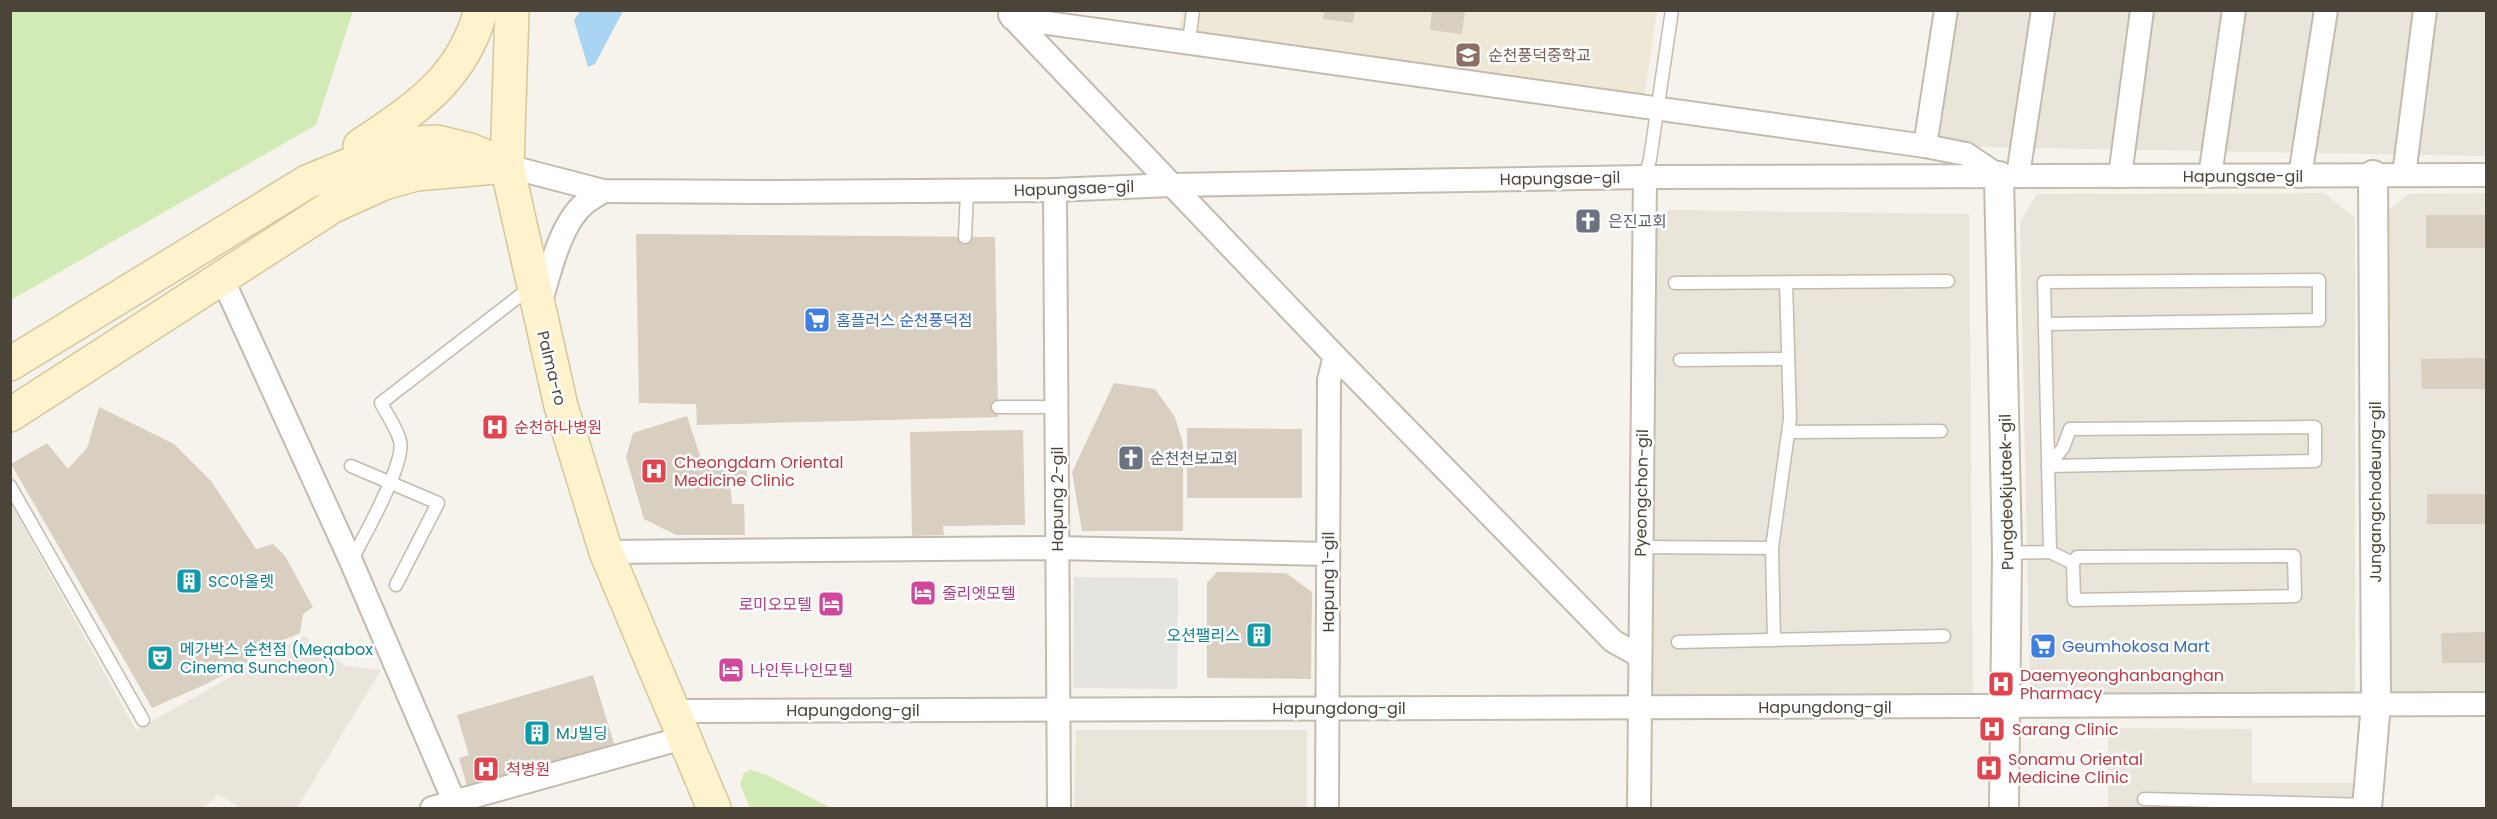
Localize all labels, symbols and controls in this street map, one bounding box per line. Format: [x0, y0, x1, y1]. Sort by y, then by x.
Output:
school or university icon: 순천풍덕중학교 [1453, 40, 1483, 70]
place label: 순천풍덕중학교 [1488, 44, 1591, 67]
street label: Hapungsae-gil [2183, 165, 2303, 188]
street label: Hapungsae-gil [1500, 166, 1620, 191]
street label: Hapungsae-gil [1013, 175, 1135, 202]
church icon: 은진교회 [1573, 206, 1603, 236]
place label: 은진교회 [1608, 210, 1667, 233]
supermarket icon: 홈플러스 순천풍덕점 [802, 305, 832, 335]
place label: 홈플러스 순천풍덕점 [836, 309, 973, 332]
street label: Palma-ro [531, 328, 572, 408]
street label: Jungangchodeung-gil [2364, 401, 2387, 583]
hospital icon: 순천하나병원 [480, 412, 510, 442]
street label: Pungdeokjutaek-gil [1994, 414, 2019, 570]
place label: 순천하나병원 [514, 416, 602, 439]
street label: Pyeongchon-gil [1629, 429, 1654, 557]
church icon: 순천천보교회 [1116, 443, 1146, 473]
street label: Hapung 2-gil [1046, 447, 1069, 551]
place label: 순천천보교회 [1150, 447, 1238, 470]
place label: Cheongdam Oriental Medicine Clinic [674, 451, 843, 492]
hospital icon: Cheongdam Oriental Medicine Clinic [639, 456, 669, 486]
street label: Hapung 1-gil [1317, 532, 1340, 632]
building icon: SC아울렛 [174, 566, 204, 596]
place label: SC아울렛 [208, 570, 274, 593]
hotel icon: 줄리엣모텔 [908, 578, 938, 608]
place label: 줄리엣모텔 [942, 582, 1016, 605]
hotel icon: 로미오모텔 [816, 589, 846, 619]
place label: 로미오모텔 [738, 593, 812, 616]
building icon: 오션팰리스 [1244, 620, 1274, 650]
place label: 오션팰리스 [1166, 624, 1240, 647]
supermarket icon: Geumhokosa Mart [2028, 631, 2058, 661]
place label: Geumhokosa Mart [2062, 635, 2210, 658]
place label: 메가박스 순천점 (Megabox Cinema Suncheon) [180, 638, 373, 679]
theatre icon: 메가박스 순천점 (Megabox Cinema Suncheon) [145, 643, 175, 673]
hotel icon: 나인투나인모텔 [716, 655, 746, 685]
place label: 나인투나인모텔 [750, 659, 853, 682]
place label: Daemyeonghanbanghan Pharmacy [2020, 664, 2224, 705]
hospital icon: Daemyeonghanbanghan Pharmacy [1986, 669, 2016, 699]
street label: Hapungdong-gil [1758, 696, 1892, 719]
street label: Hapungdong-gil [1272, 697, 1406, 720]
street label: Hapungdong-gil [786, 699, 920, 722]
hospital icon: Sarang Clinic [1977, 714, 2007, 744]
building icon: MJ빌딩 [522, 718, 552, 748]
place label: Sarang Clinic [2012, 718, 2119, 741]
place label: MJ빌딩 [556, 722, 608, 745]
place label: Sonamu Oriental Medicine Clinic [2008, 748, 2143, 789]
hospital icon: Sonamu Oriental Medicine Clinic [1974, 753, 2004, 783]
hospital icon: 척병원 [471, 754, 501, 784]
place label: 척병원 [506, 758, 550, 781]

